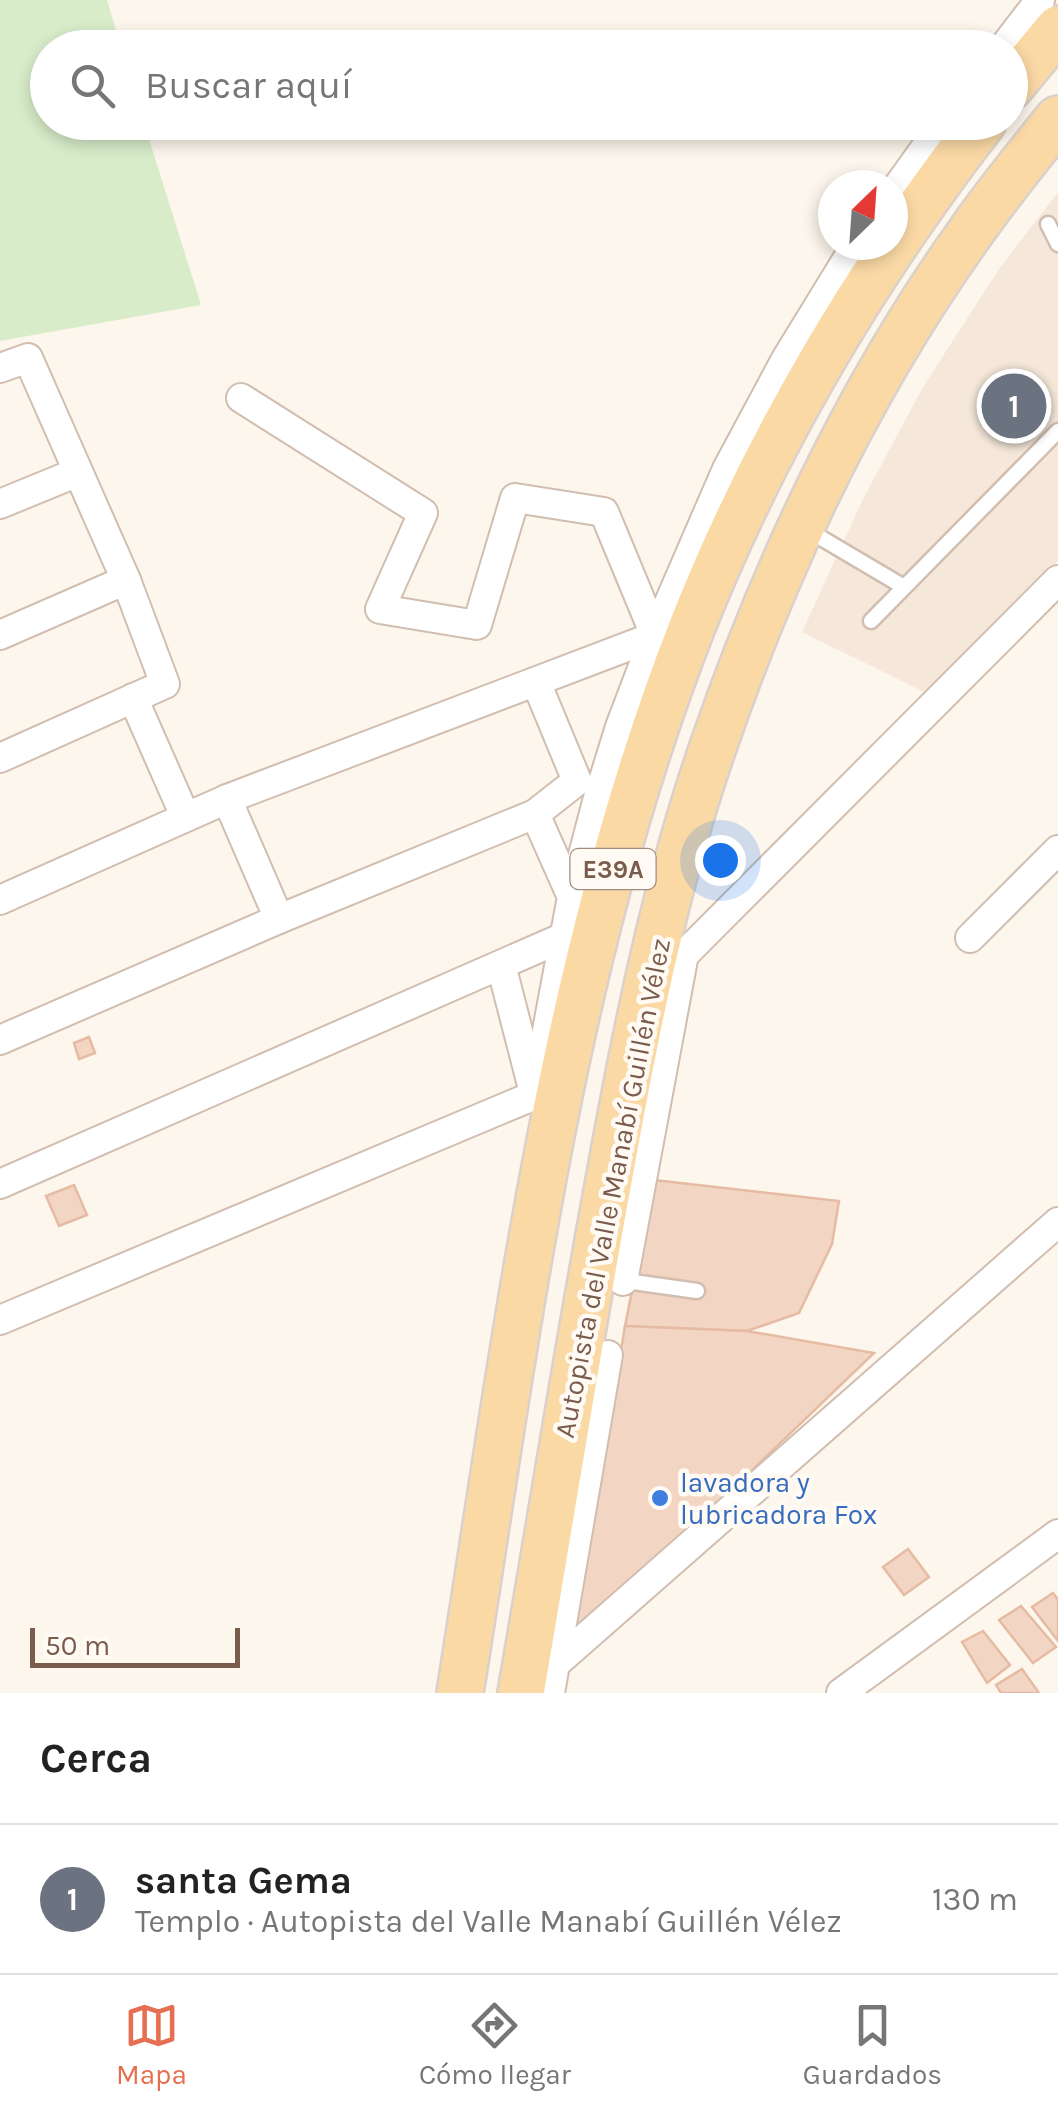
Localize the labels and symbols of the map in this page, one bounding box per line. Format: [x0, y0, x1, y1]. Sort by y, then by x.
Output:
north arrow [818, 170, 908, 260]
pin: 1 [982, 368, 1046, 444]
your location [695, 835, 746, 886]
road number: E39A [570, 849, 656, 889]
street label: Autopista del Valle Manabí Guillén Vélez [548, 936, 677, 1441]
place label: lavadora y lubricadora Fox [680, 1466, 877, 1531]
marker: lavadora y lubricadora Fox [649, 1487, 671, 1509]
scale bar [30, 1623, 240, 1668]

